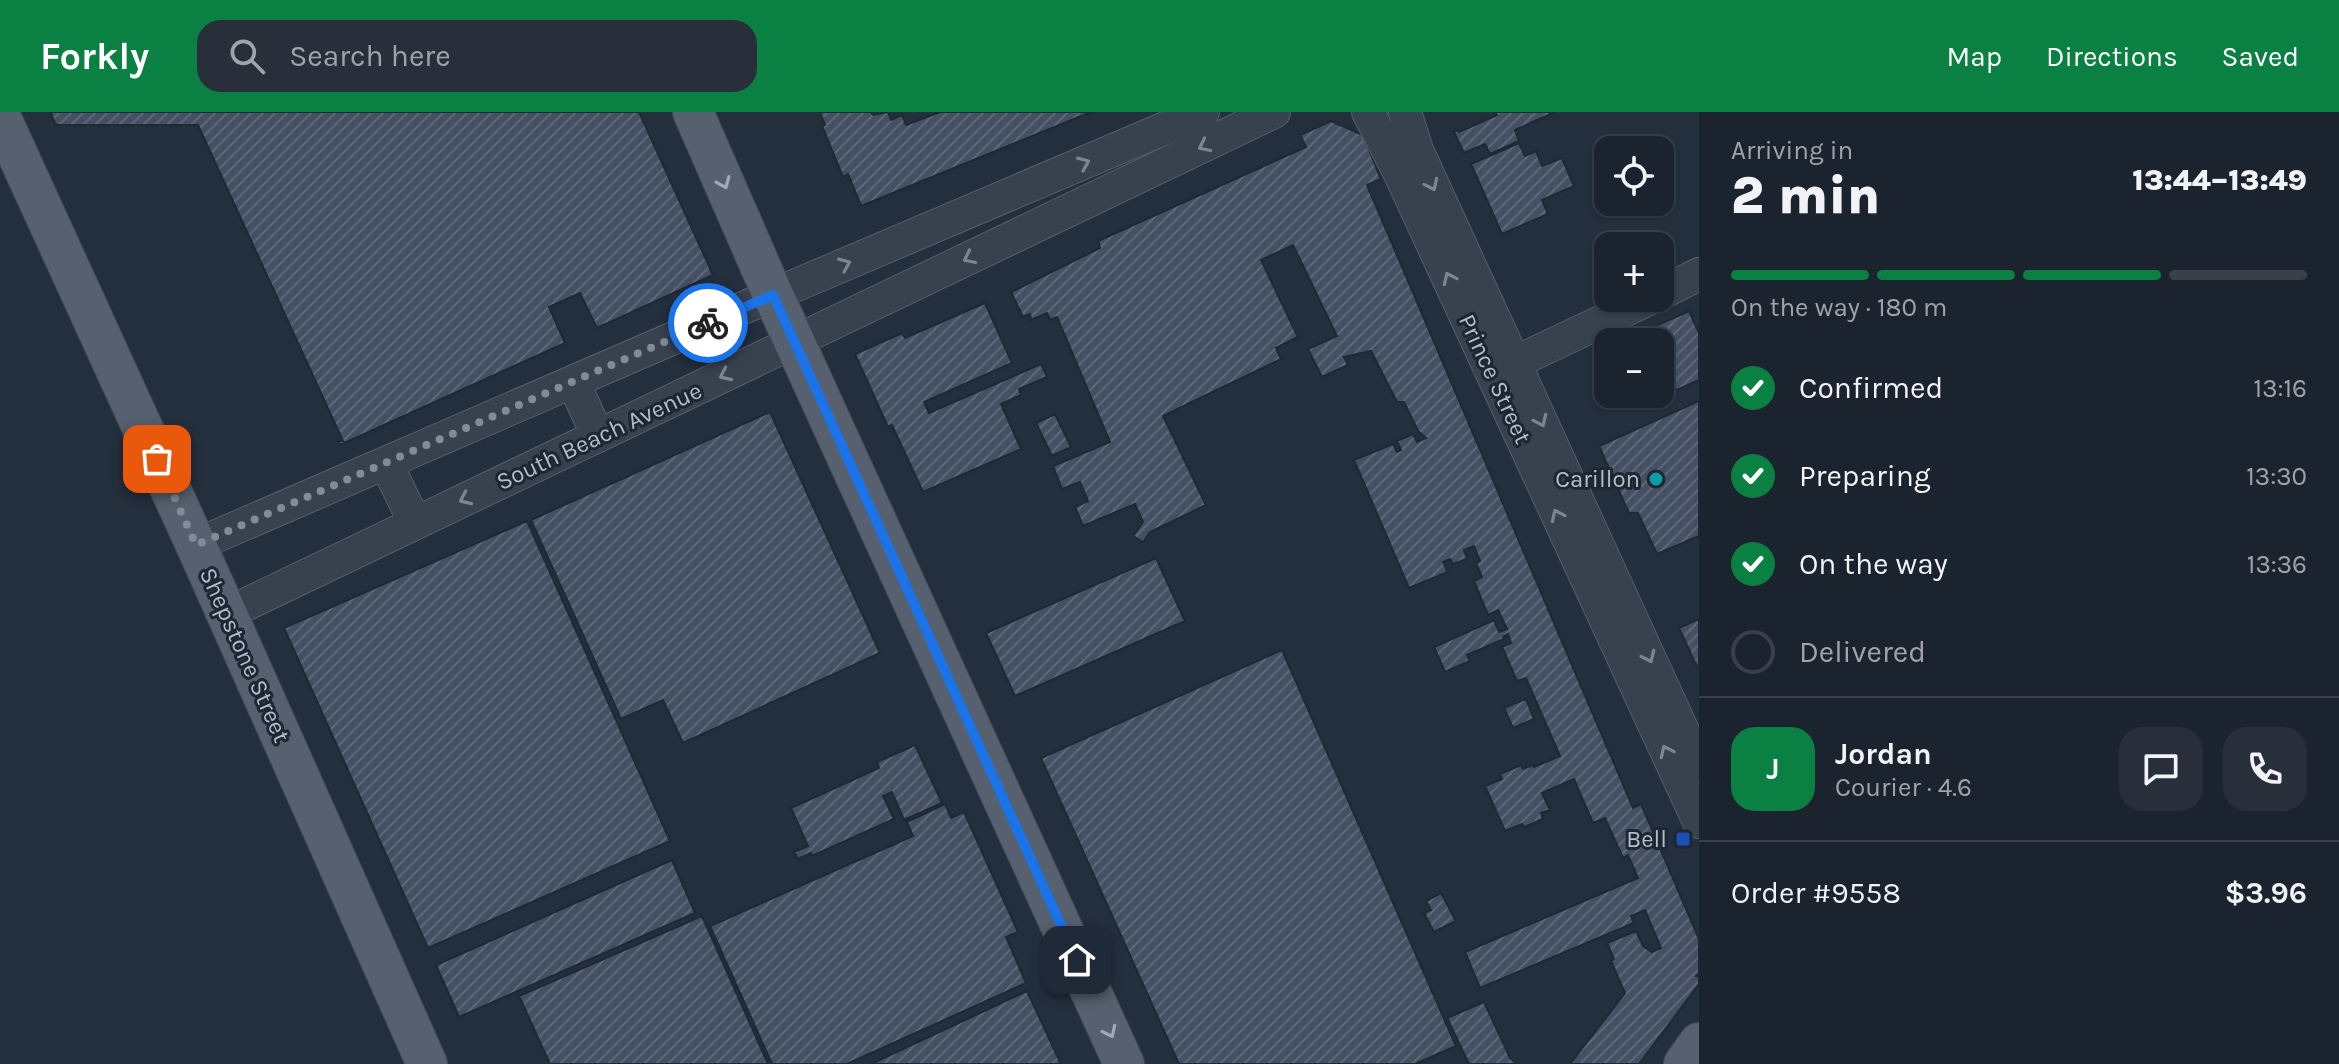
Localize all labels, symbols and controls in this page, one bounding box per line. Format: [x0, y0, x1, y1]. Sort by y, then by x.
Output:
search box [197, 20, 757, 92]
text: Forkly [40, 34, 149, 79]
icon: search [225, 34, 269, 78]
text: Search here [289, 38, 451, 74]
text: Map [1947, 40, 2002, 73]
text: Directions [2046, 40, 2178, 73]
text: Saved [2222, 40, 2299, 73]
text: Arriving in [1731, 135, 1853, 166]
one-way arrow [1197, 136, 1212, 152]
map controls [1594, 136, 1674, 408]
button: locate [1594, 136, 1674, 216]
one-way arrow [1076, 156, 1090, 172]
text: 13:44–13:49 [2132, 162, 2307, 198]
text: 2 min [1731, 165, 1880, 226]
one-way arrow [715, 175, 731, 190]
one-way arrow [1423, 177, 1439, 191]
button: + [1594, 232, 1674, 312]
one-way arrow [963, 248, 978, 264]
one-way arrow [837, 258, 851, 274]
one-way arrow [1442, 272, 1458, 287]
courier [668, 283, 748, 363]
text: On the way · 180 m [1731, 292, 1947, 323]
icon: bike [686, 301, 730, 345]
street label: Prince Street [1453, 310, 1537, 448]
button: − [1594, 328, 1674, 408]
one-way arrow [719, 365, 733, 381]
icon: check [1731, 366, 1775, 410]
text: Confirmed [1799, 370, 1943, 406]
text: 13:16 [2254, 373, 2307, 404]
street label: South Beach Avenue [492, 376, 706, 496]
one-way arrow [1531, 413, 1547, 427]
pin [123, 425, 191, 493]
icon: bag [135, 437, 179, 481]
icon: check [1731, 454, 1775, 498]
text: Preparing [1799, 458, 1931, 494]
text: 13:30 [2246, 461, 2307, 492]
place label: Carillon [1555, 465, 1640, 493]
marker: Carillon [1647, 470, 1665, 488]
one-way arrow [459, 489, 473, 505]
one-way arrow [1551, 508, 1567, 523]
icon: check [1731, 542, 1775, 586]
text: On the way [1799, 546, 1948, 582]
text: 13:36 [2247, 549, 2307, 580]
street label: Shepstone Street [194, 563, 296, 747]
text: Delivered [1799, 634, 1926, 670]
one-way arrow [1639, 649, 1655, 664]
button: chat [2119, 727, 2203, 811]
button: phone [2223, 727, 2307, 811]
text: Jordan [1835, 736, 1932, 772]
one-way arrow [1660, 744, 1676, 759]
text: J [1766, 751, 1780, 787]
text: Courier · 4.6 [1835, 772, 1972, 803]
place label: Bell [1626, 825, 1667, 853]
marker: Bell [1674, 830, 1692, 848]
text: Order #9558 [1731, 875, 1901, 911]
text: $3.96 [2225, 875, 2307, 911]
pin [1043, 926, 1111, 994]
icon: home [1055, 938, 1099, 982]
one-way arrow [1100, 1024, 1116, 1038]

